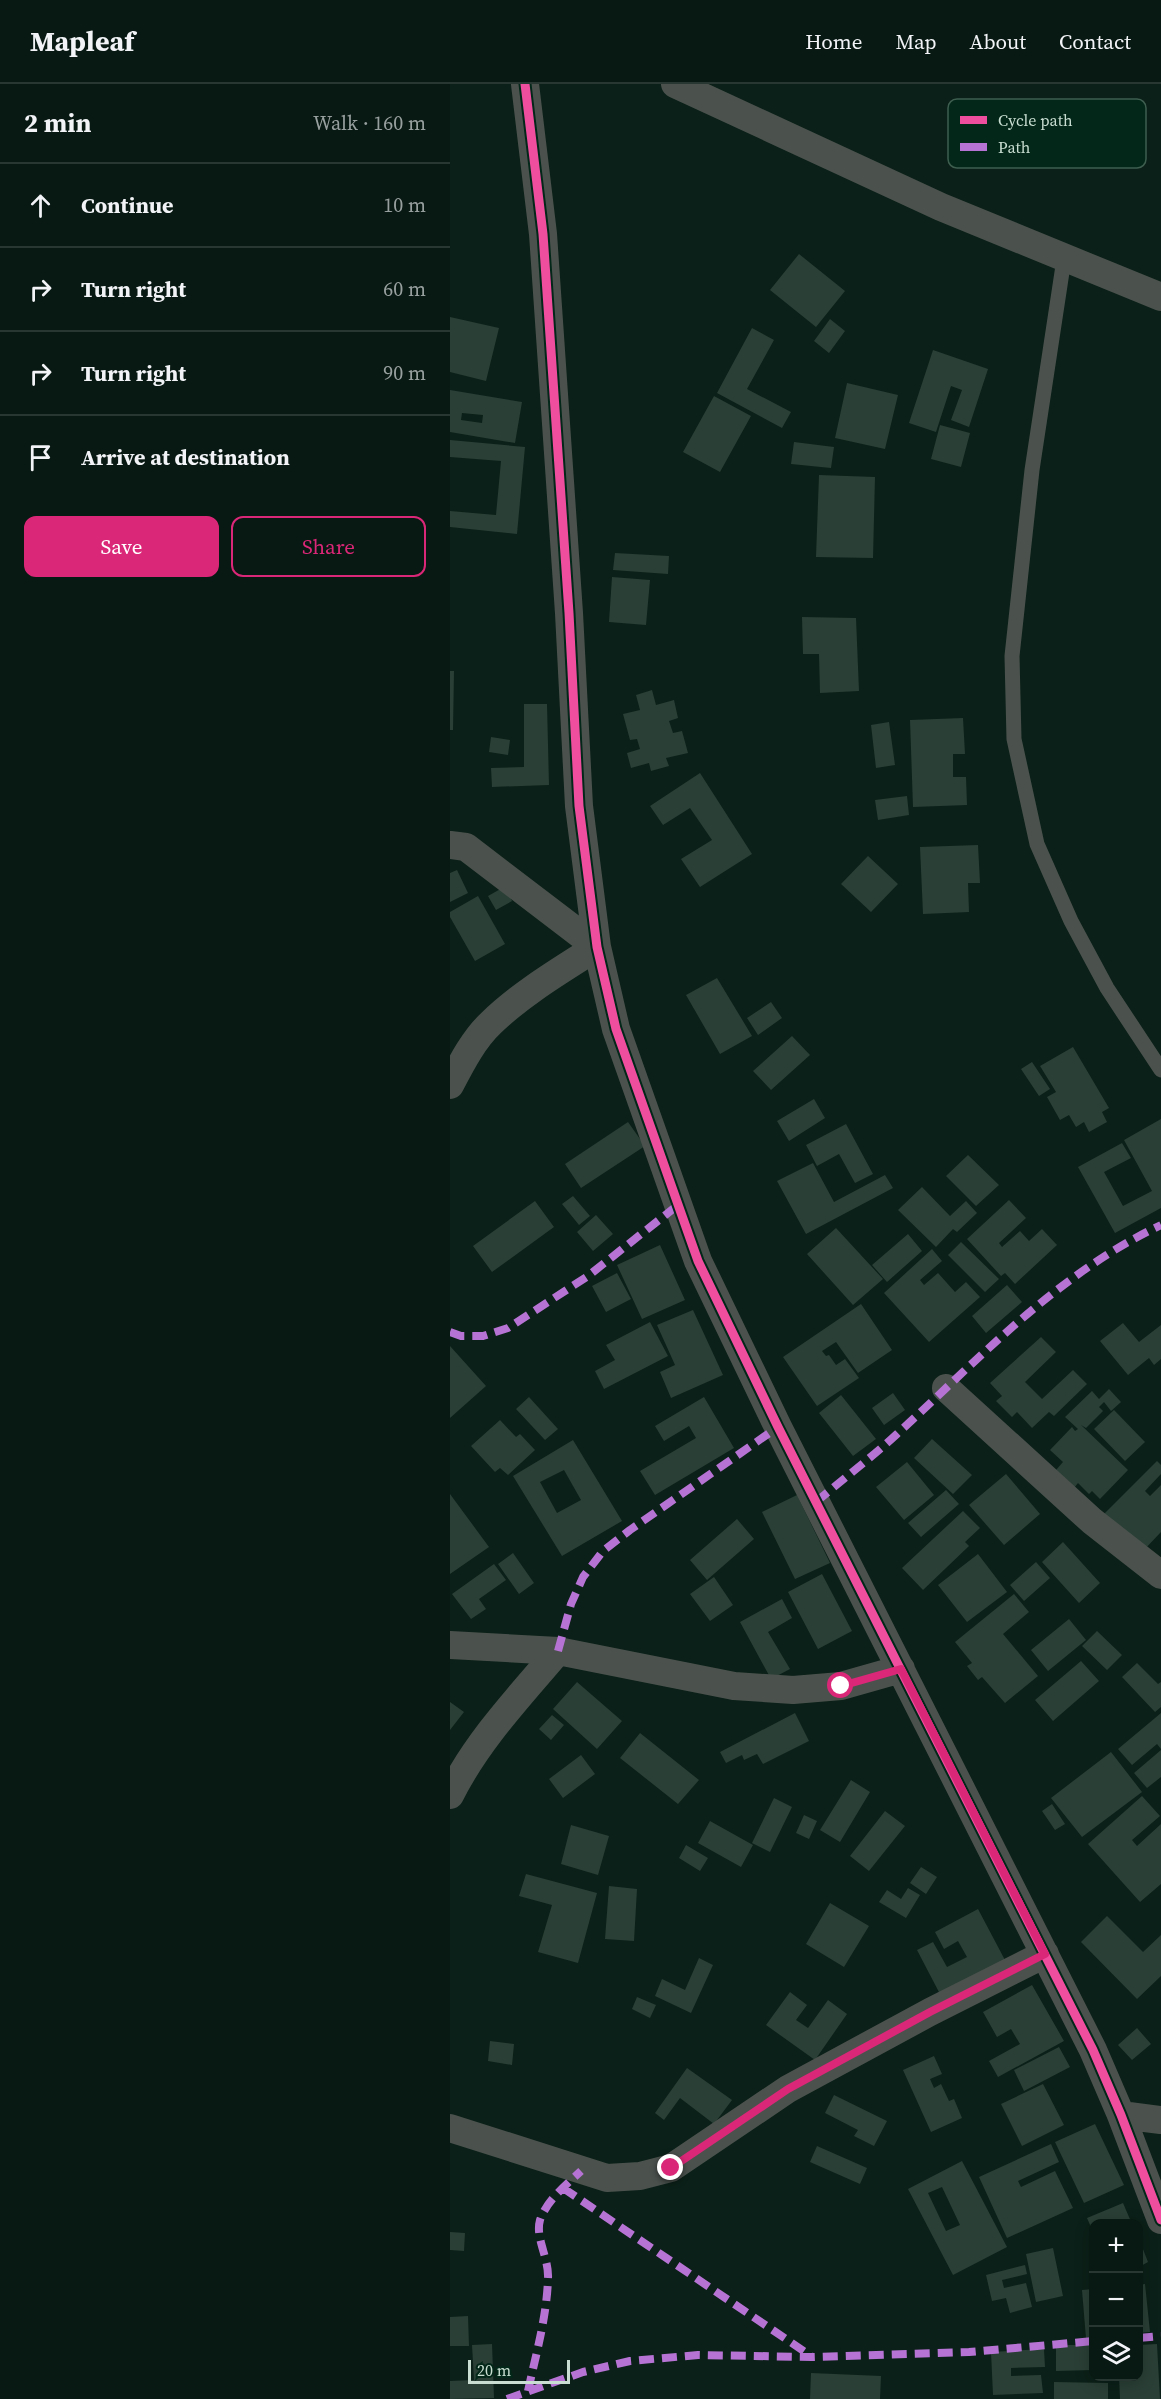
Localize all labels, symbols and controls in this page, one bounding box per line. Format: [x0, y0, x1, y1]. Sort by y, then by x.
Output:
text: Mapleaf [30, 22, 134, 60]
text: Home [805, 27, 863, 56]
text: Map [896, 27, 937, 56]
text: About [970, 27, 1026, 56]
text: Contact [1059, 27, 1131, 56]
legend [948, 99, 1146, 168]
text: 2 min [24, 105, 91, 141]
text: Walk · 160 m [313, 109, 426, 137]
text: Cycle path [998, 109, 1073, 131]
text: Path [998, 136, 1031, 158]
icon: ahead [24, 189, 57, 222]
text: Continue [81, 190, 174, 220]
text: 10 m [383, 191, 426, 219]
icon: right [24, 273, 57, 306]
text: Turn right [81, 274, 186, 304]
text: 60 m [383, 275, 426, 303]
icon: right [24, 357, 57, 390]
text: Turn right [81, 358, 186, 388]
text: 90 m [383, 359, 426, 387]
icon: arrive [24, 441, 57, 474]
text: Arrive at destination [81, 442, 290, 472]
button: Save [24, 516, 219, 577]
button: Share [231, 516, 426, 577]
route start [827, 1672, 853, 1698]
route end [657, 2154, 683, 2180]
map controls [1089, 2219, 1143, 2381]
button: + [1089, 2219, 1143, 2273]
button: − [1089, 2273, 1143, 2327]
button: layers [1089, 2327, 1143, 2381]
scale bar [468, 2357, 570, 2384]
text: 20 m [477, 2359, 511, 2381]

